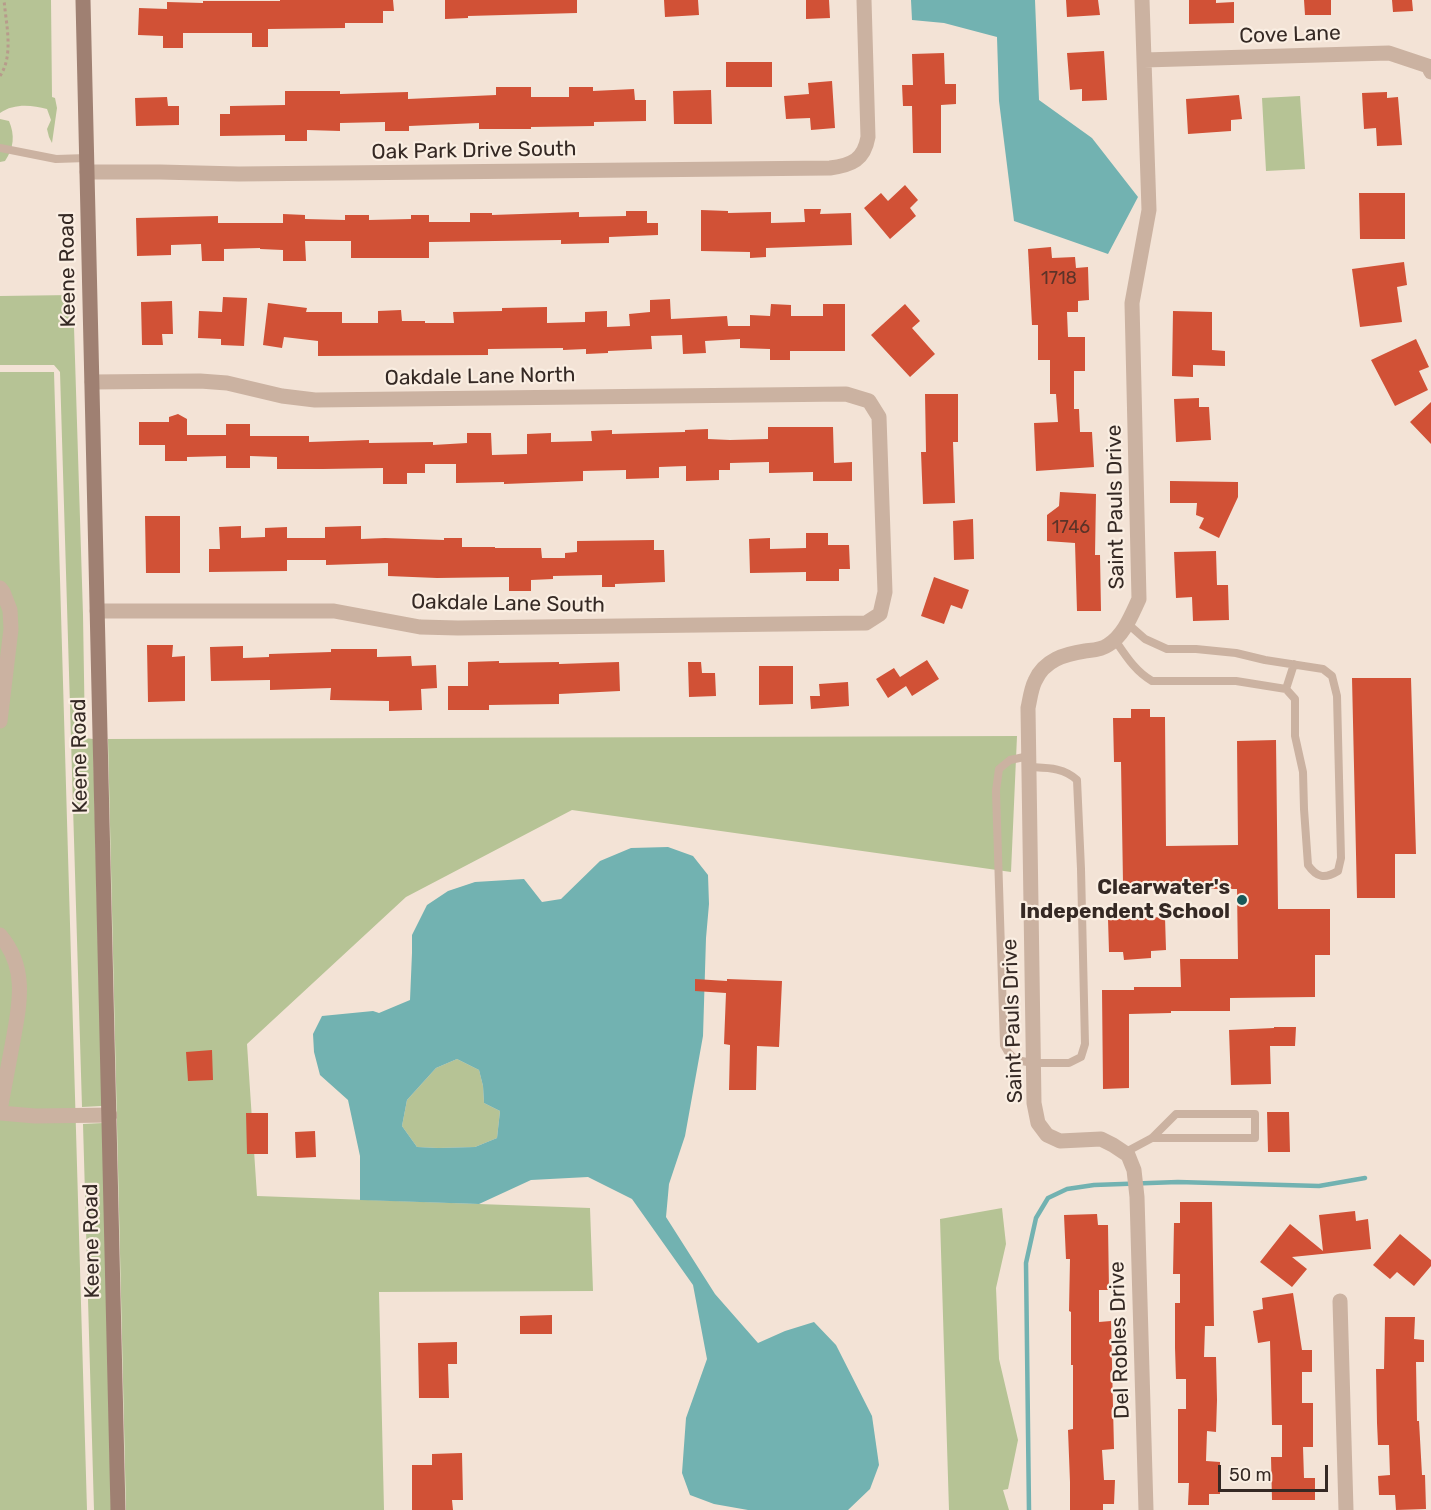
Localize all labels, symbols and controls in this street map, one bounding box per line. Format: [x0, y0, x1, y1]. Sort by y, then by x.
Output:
street label: Cove Lane [1239, 21, 1341, 49]
street label: Oak Park Drive South [371, 137, 577, 165]
street label: Keene Road [54, 212, 82, 328]
house number: 1718 [1041, 268, 1077, 290]
street label: Oakdale Lane North [384, 363, 576, 391]
street label: Saint Pauls Drive [1102, 424, 1130, 590]
house number: 1746 [1052, 517, 1090, 539]
street label: Oakdale Lane South [411, 590, 605, 618]
street label: Keene Road [66, 698, 94, 814]
place label: Clearwater's Independent School [1020, 875, 1230, 925]
marker: Clearwater's Independent School [1235, 893, 1249, 907]
street label: Saint Pauls Drive [998, 938, 1028, 1104]
street label: Keene Road [78, 1183, 106, 1299]
street label: Del Robles Drive [1105, 1261, 1135, 1419]
scale bar [1221, 1453, 1330, 1491]
text: 50 m [1229, 1464, 1272, 1486]

